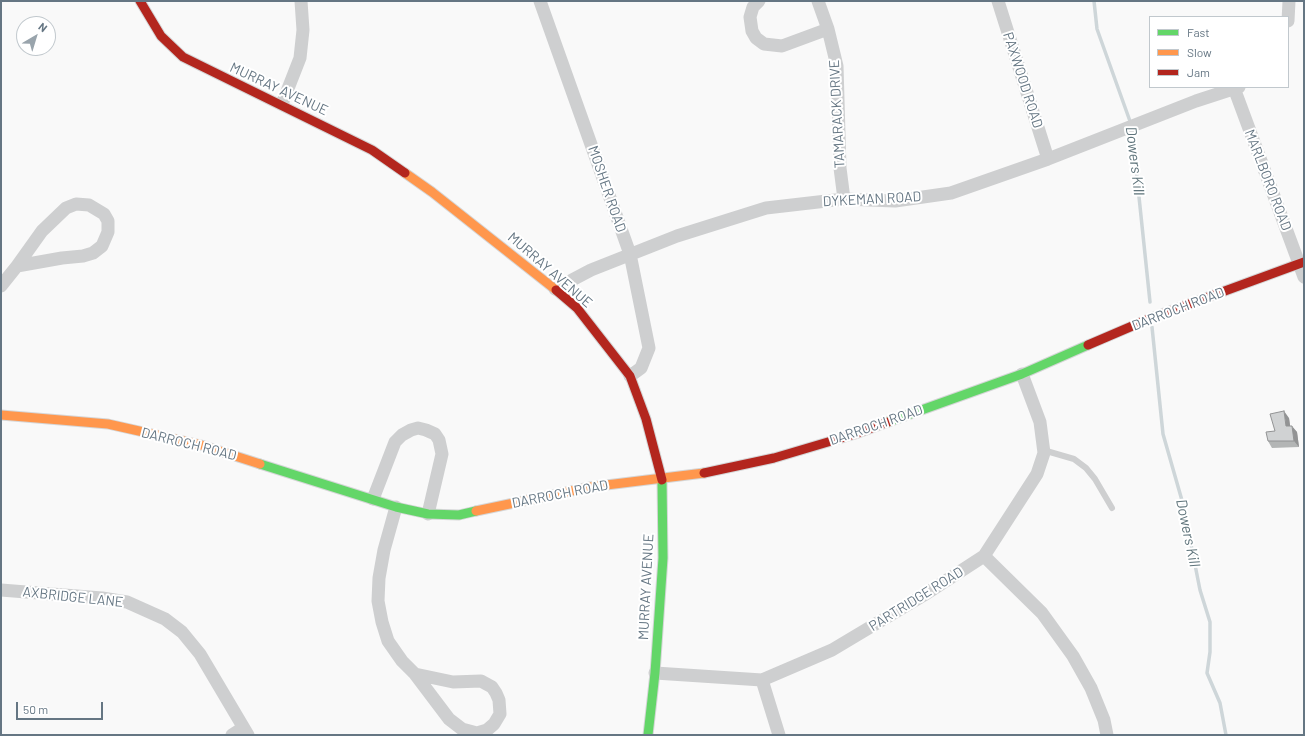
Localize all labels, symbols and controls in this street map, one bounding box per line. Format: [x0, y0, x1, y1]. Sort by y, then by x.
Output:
north arrow [16, 16, 56, 56]
legend [1149, 16, 1289, 88]
text: N [36, 20, 50, 34]
text: Fast [1187, 25, 1210, 39]
street label: PAXWOOD ROAD [1000, 30, 1046, 130]
text: Slow [1187, 45, 1212, 59]
street label: MURRAY AVENUE [227, 59, 331, 119]
street label: TAMARACK DRIVE [826, 59, 848, 169]
text: Jam [1187, 65, 1210, 79]
water label: Dowers Kill [1122, 126, 1148, 196]
street label: MARLBORO ROAD [1241, 127, 1295, 233]
street label: MOSHER ROAD [584, 144, 630, 234]
street label: DYKEMAN ROAD [822, 188, 922, 210]
street label: MURRAY AVENUE [504, 229, 596, 311]
street label: DARROCH ROAD [1129, 284, 1227, 334]
street label: DARROCH ROAD [827, 401, 925, 449]
street label: DARROCH ROAD [140, 424, 238, 464]
street label: DARROCH ROAD [511, 476, 609, 512]
water label: Dowers Kill [1172, 497, 1204, 569]
street label: MURRAY AVENUE [635, 533, 657, 641]
street label: PARTRIDGE ROAD [866, 563, 966, 635]
street label: AXBRIDGE LANE [22, 583, 124, 611]
scale bar [18, 694, 105, 720]
text: 50 m [23, 702, 48, 716]

